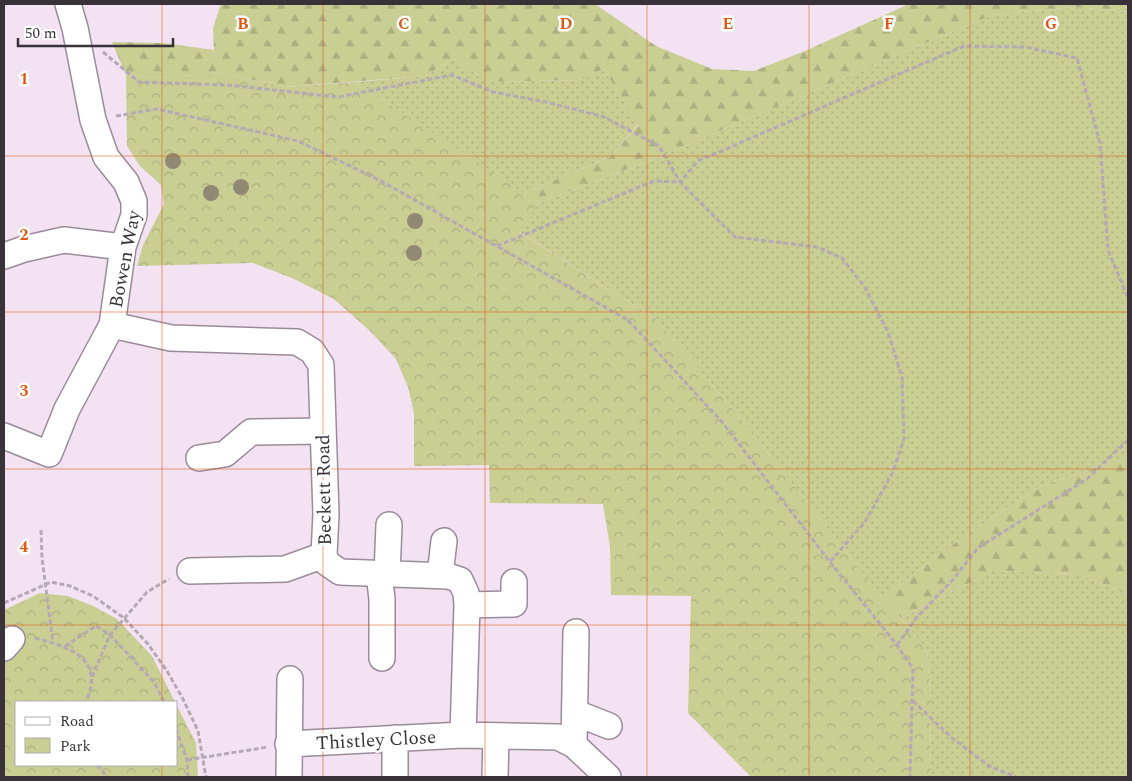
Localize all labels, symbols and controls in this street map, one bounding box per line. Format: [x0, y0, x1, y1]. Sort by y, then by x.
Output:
text: B [237, 12, 249, 36]
text: C [398, 12, 410, 36]
text: D [560, 12, 573, 36]
text: E [723, 12, 733, 36]
text: F [884, 12, 894, 36]
text: G [1045, 12, 1057, 36]
scale bar [18, 15, 172, 47]
text: 50 m [25, 22, 57, 45]
text: 1 [20, 67, 28, 91]
street label: Bowen Way [102, 207, 149, 311]
text: 2 [20, 223, 29, 247]
text: 3 [20, 379, 29, 403]
street label: Beckett Road [309, 434, 340, 546]
text: 4 [20, 535, 29, 559]
legend [15, 701, 178, 766]
text: Road [60, 710, 94, 733]
street label: Thistley Close [315, 723, 437, 758]
text: Park [60, 735, 91, 758]

